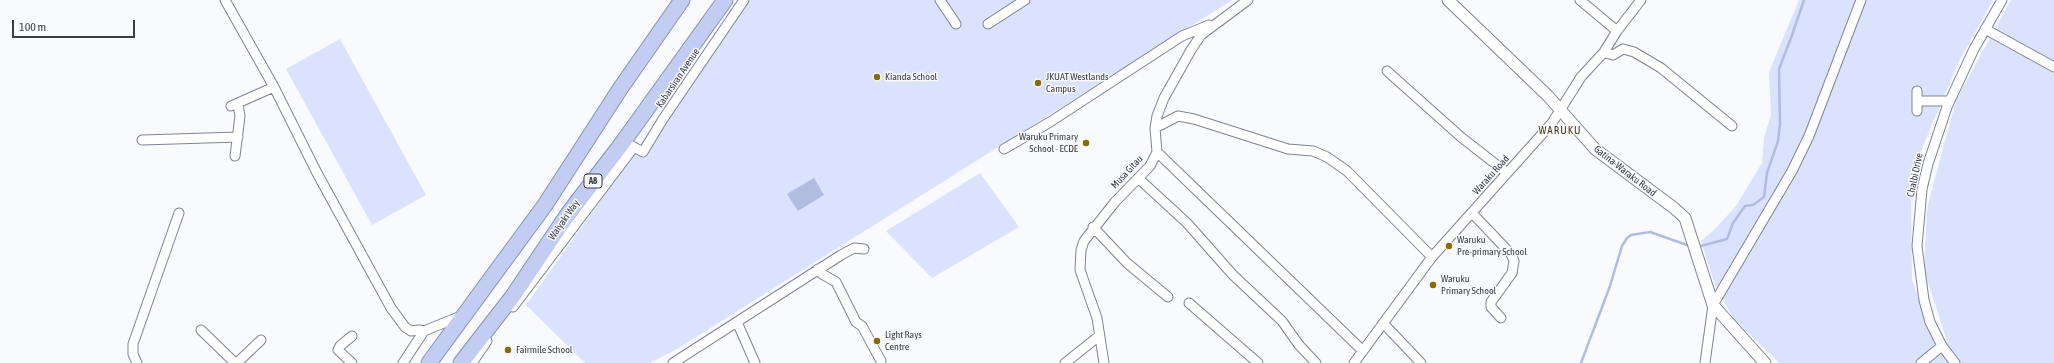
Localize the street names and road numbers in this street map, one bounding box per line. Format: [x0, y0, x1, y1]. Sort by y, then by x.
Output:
street label: Kabarsiran Avenue [654, 46, 702, 110]
street label: Gatina-Waraku Road [1591, 143, 1659, 199]
street label: Chalbi Drive [1905, 152, 1925, 198]
street label: Musa Gitau [1109, 153, 1145, 191]
street label: Waraku Road [1470, 153, 1512, 197]
road number: A8 [584, 174, 602, 188]
street label: Waiyaki Way [546, 198, 582, 242]

